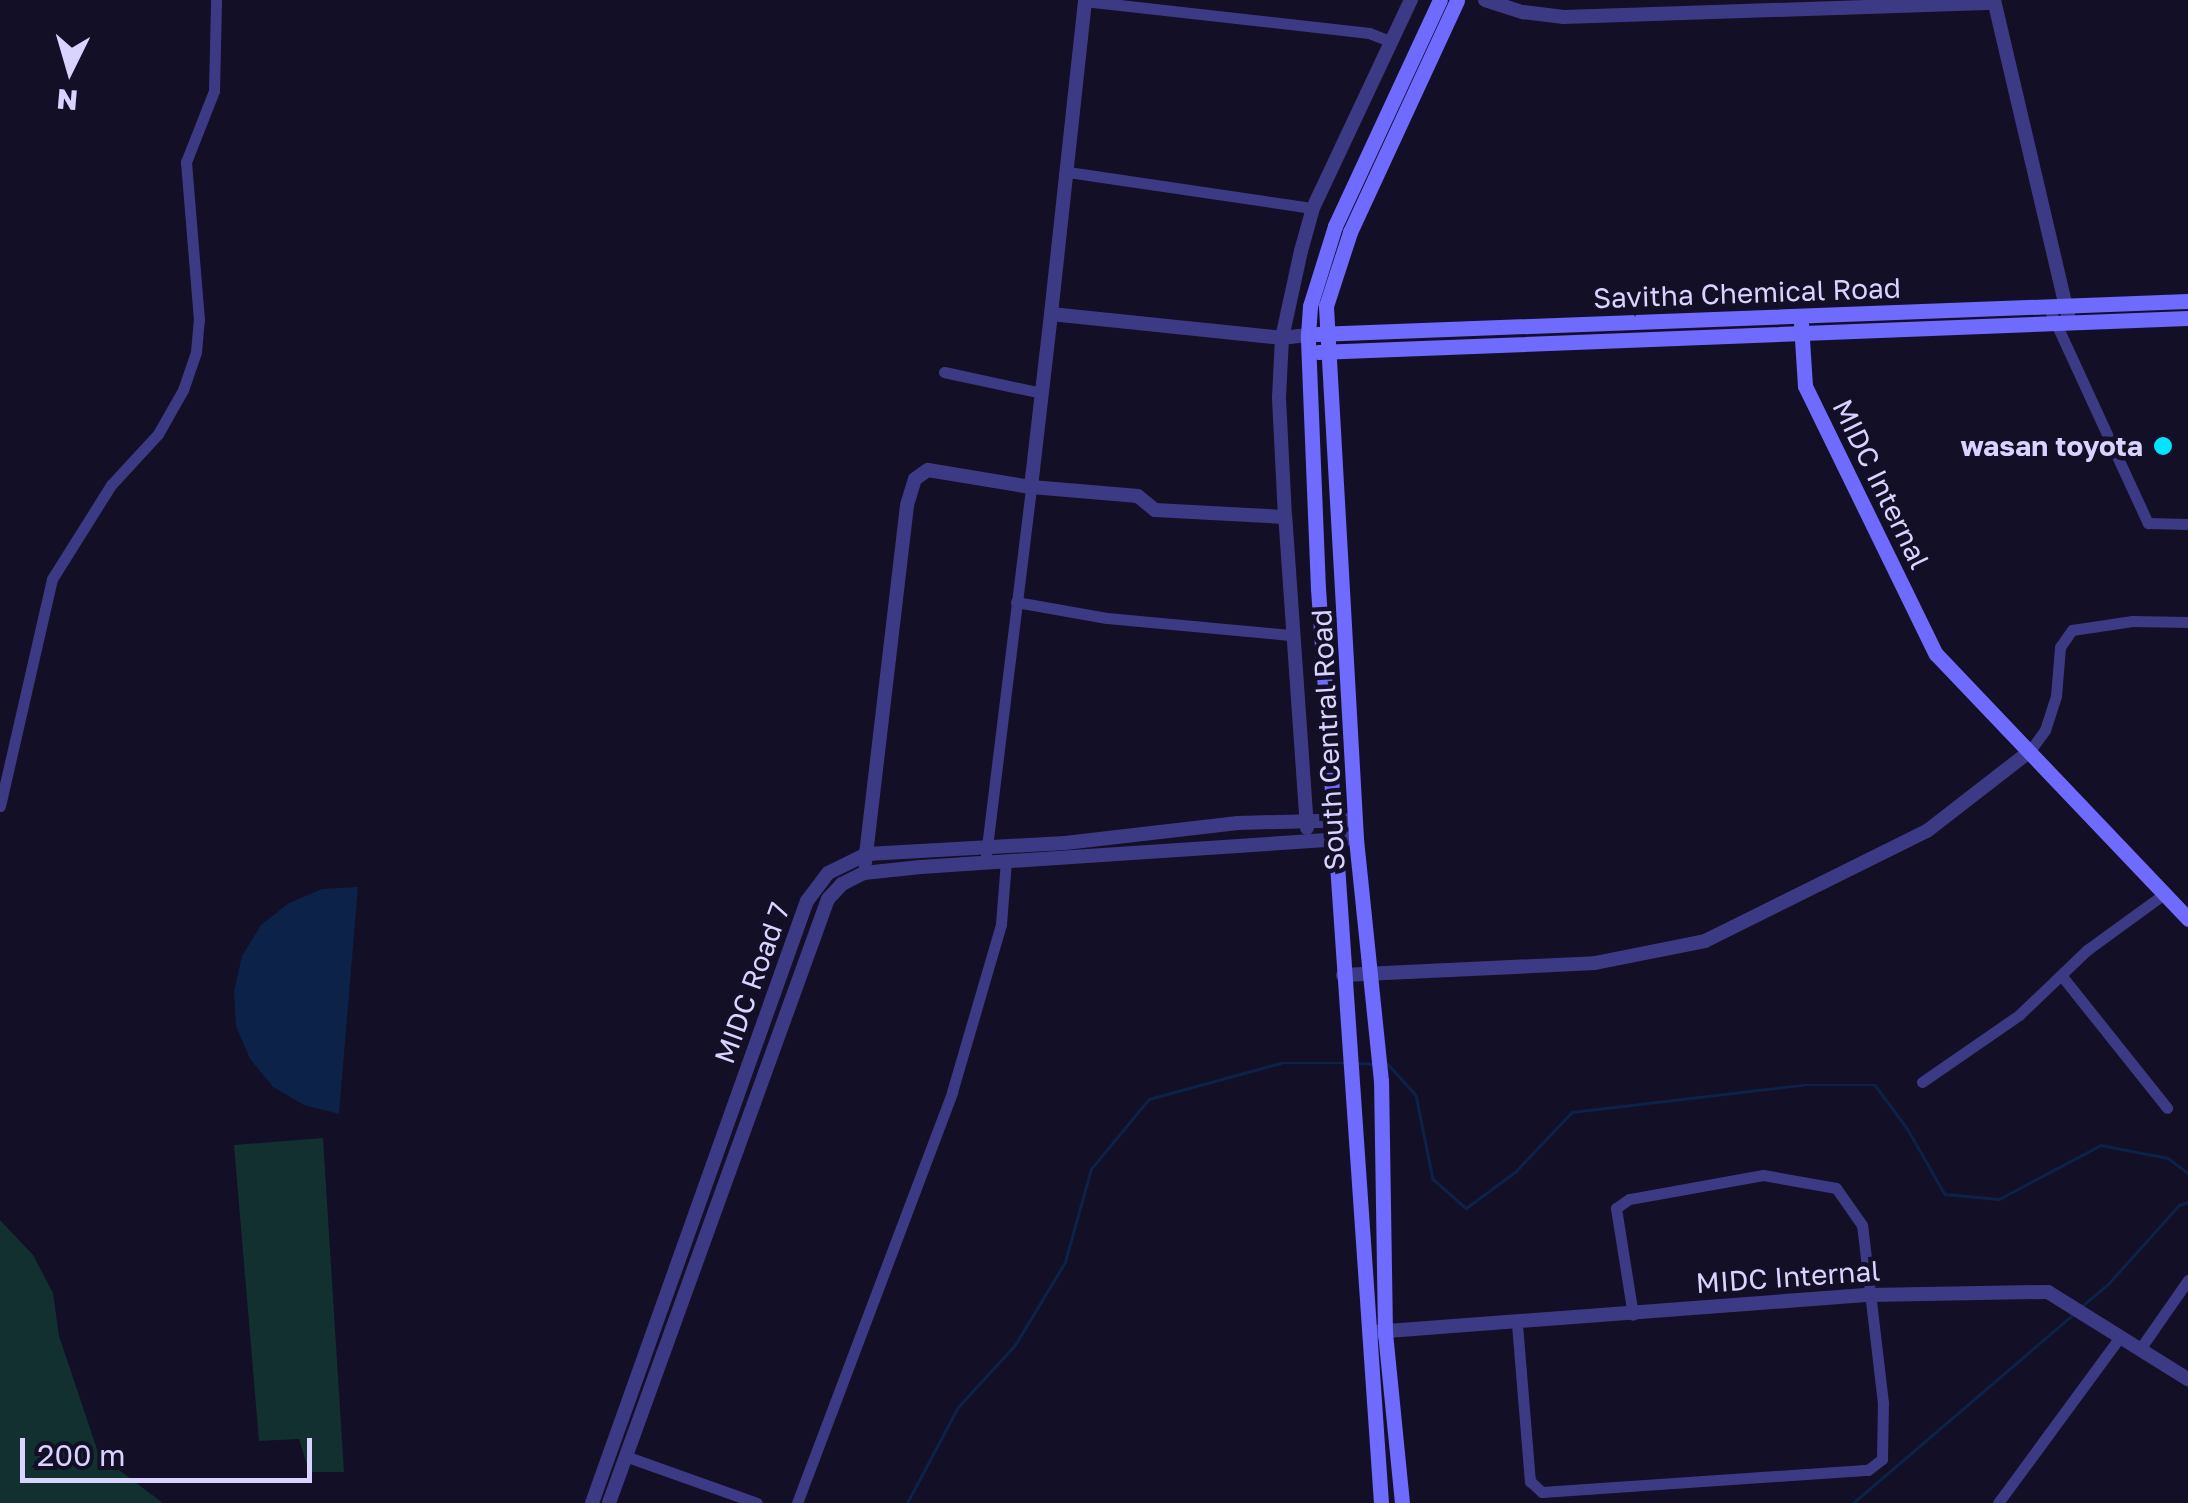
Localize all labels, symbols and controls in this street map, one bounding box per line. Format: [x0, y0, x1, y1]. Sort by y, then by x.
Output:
north arrow [20, 20, 120, 120]
text: N [55, 83, 79, 118]
street label: Savitha Chemical Road [1592, 271, 1902, 315]
street label: MIDC Internal [1825, 394, 1937, 574]
place label: wasan toyota [1961, 429, 2143, 463]
marker: wasan toyota [2152, 435, 2174, 457]
street label: South Central Road [1304, 609, 1352, 871]
street label: MIDC Road 7 [707, 898, 797, 1068]
street label: MIDC Internal [1695, 1254, 1881, 1300]
scale bar [25, 1418, 318, 1480]
text: 200 m [37, 1437, 126, 1473]

